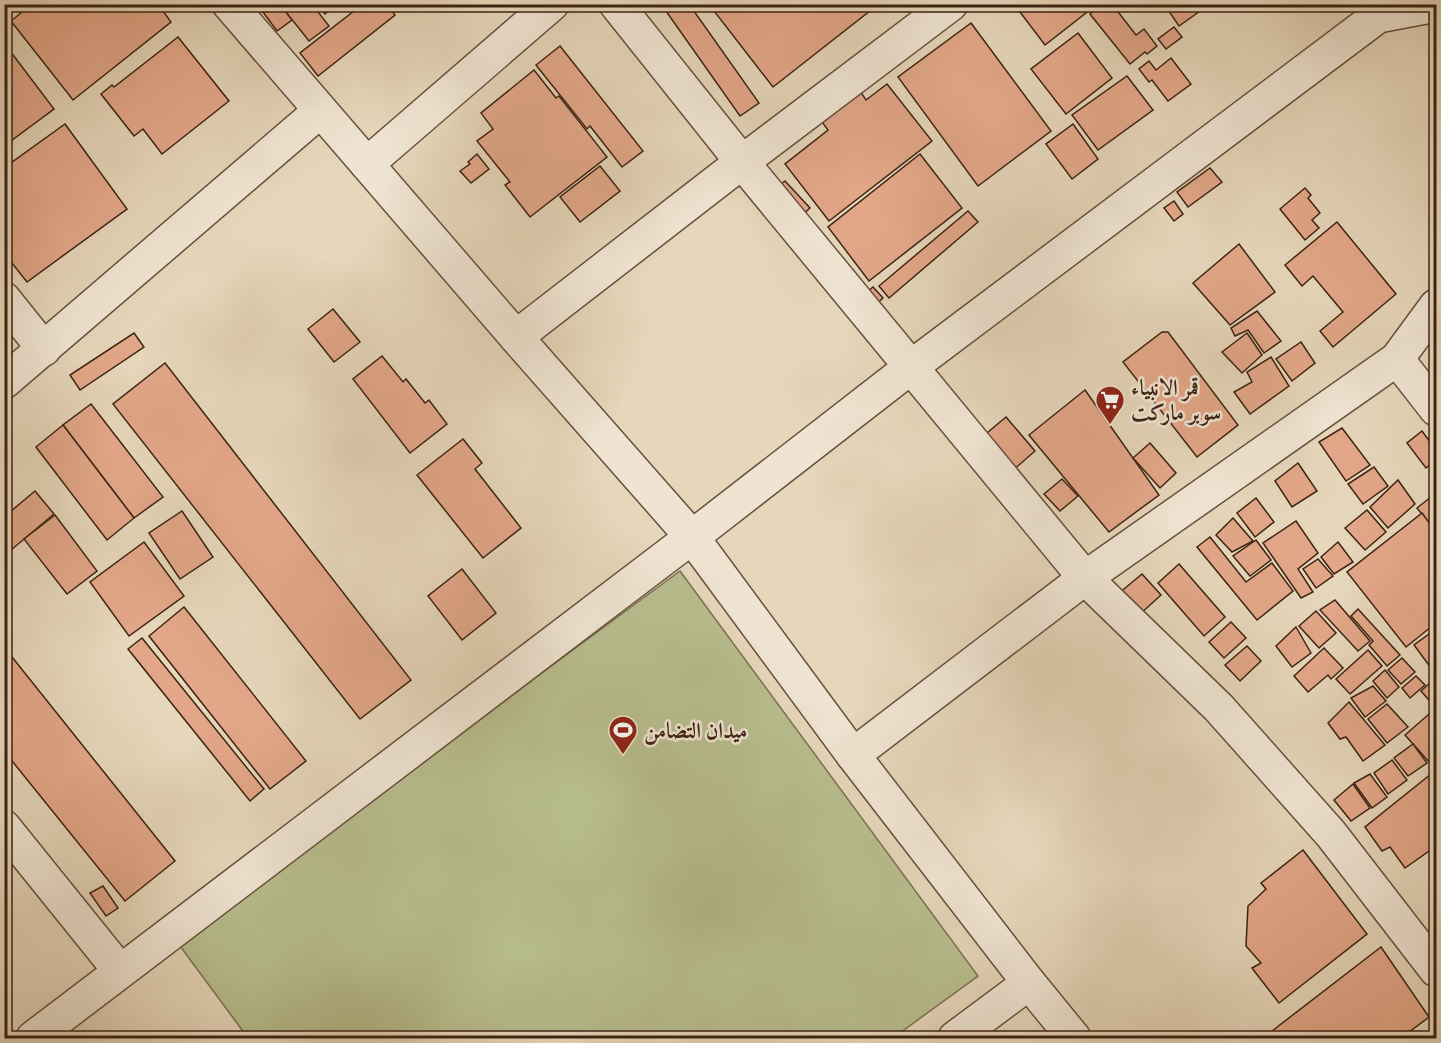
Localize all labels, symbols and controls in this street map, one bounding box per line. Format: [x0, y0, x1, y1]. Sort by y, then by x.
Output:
place label: قمر الانبياء سوبر ماركت [1131, 374, 1221, 426]
supermarket icon: قمر الانبياء سوبر ماركت [1094, 384, 1126, 426]
sports icon: ميدان التضامن [607, 714, 639, 756]
place label: ميدان التضامن [644, 717, 747, 745]

